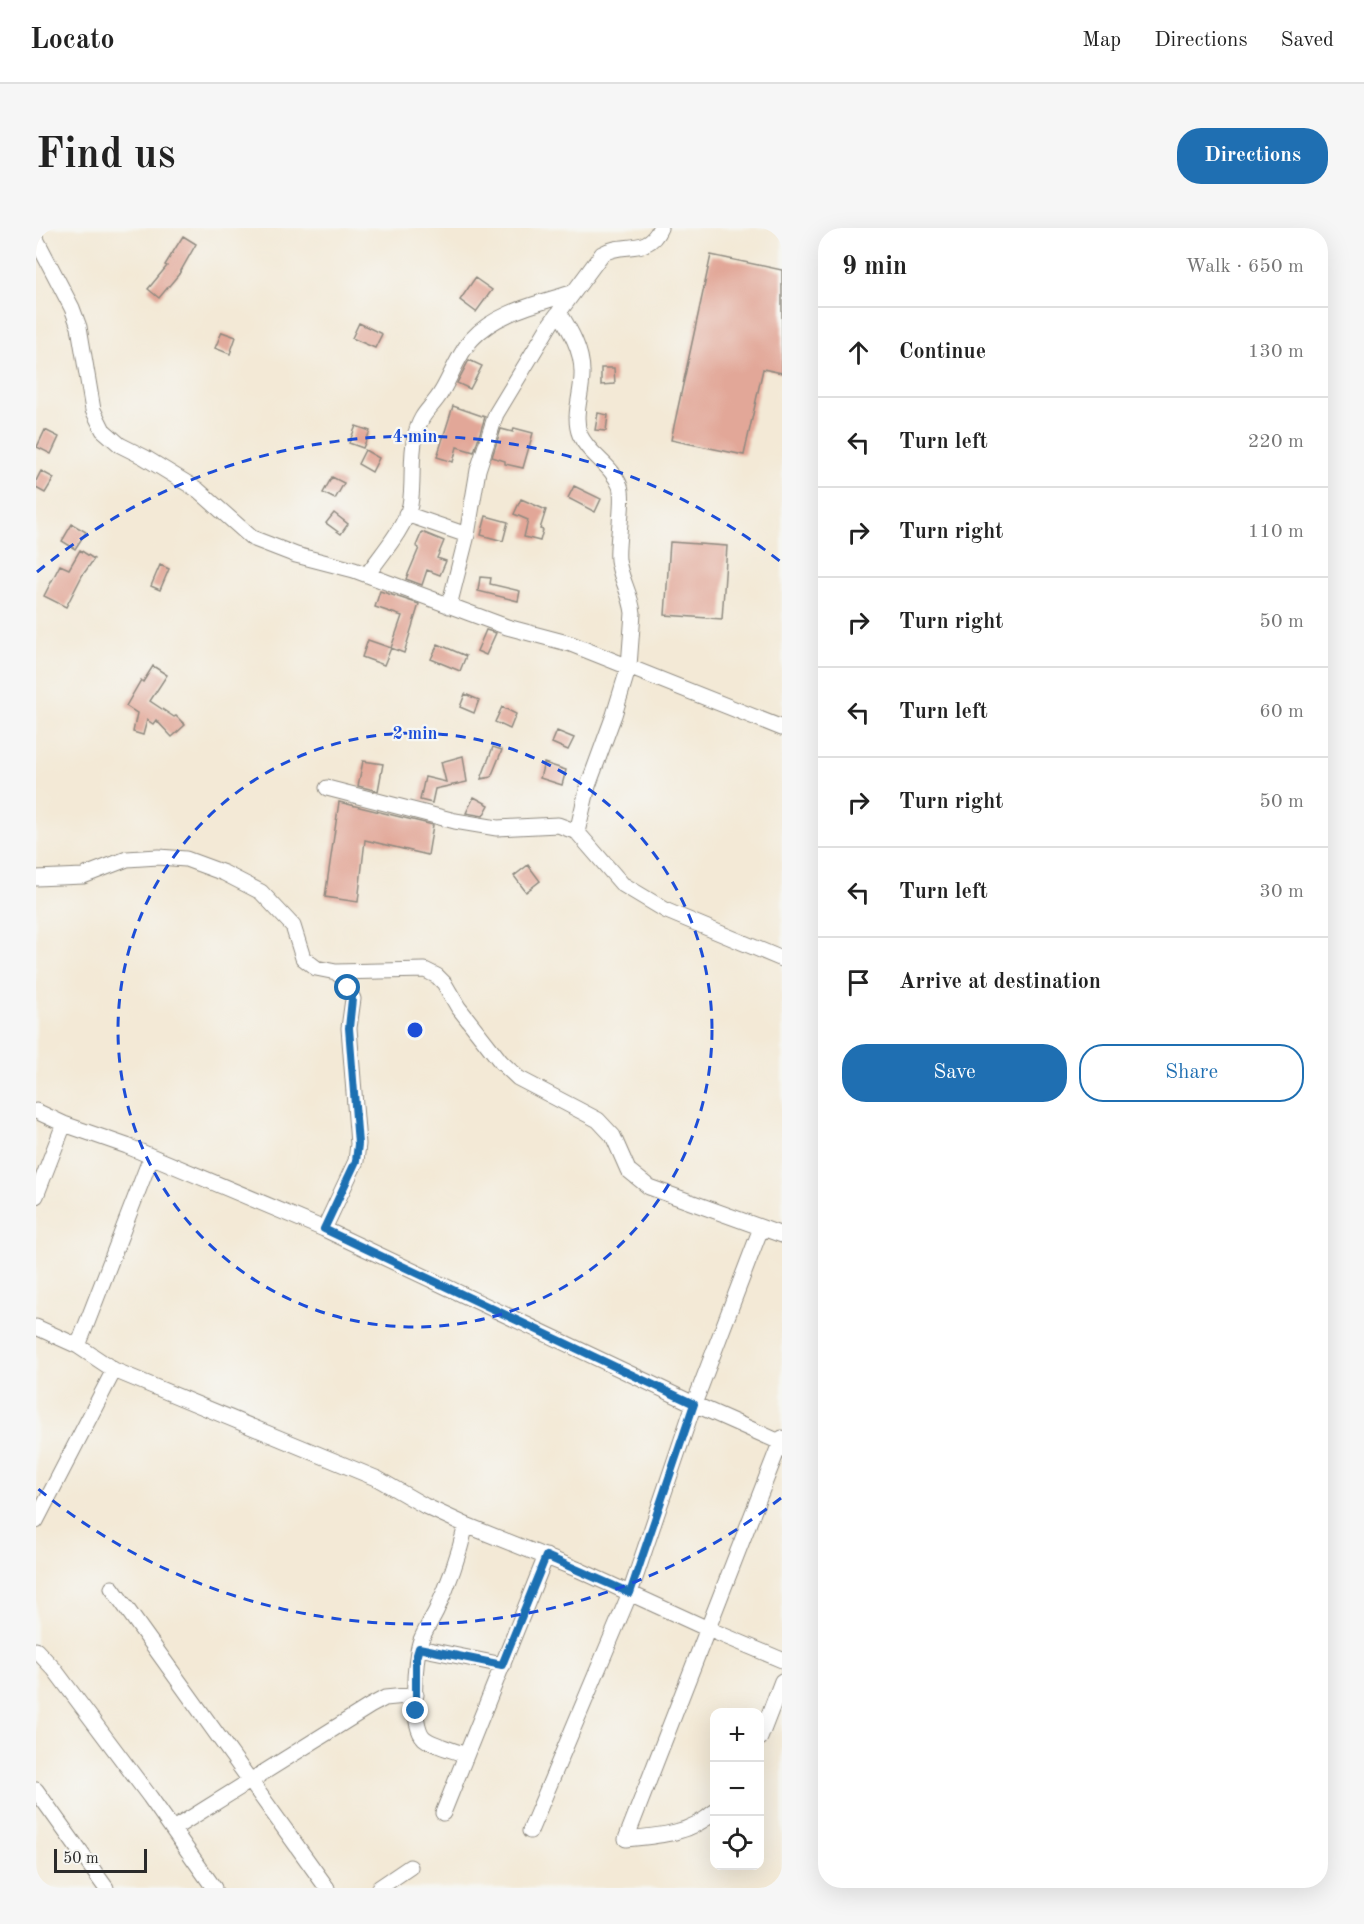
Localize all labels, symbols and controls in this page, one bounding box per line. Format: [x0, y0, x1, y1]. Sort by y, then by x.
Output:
text: Locato [30, 27, 115, 55]
text: Map [1082, 30, 1121, 51]
text: Directions [1154, 30, 1248, 51]
text: Saved [1281, 30, 1334, 51]
button: Directions [1177, 128, 1328, 184]
text: Find us [36, 135, 175, 177]
text: 9 min [842, 254, 907, 280]
text: Walk · 650 m [1185, 257, 1304, 277]
icon: ahead [842, 336, 875, 369]
text: Continue [899, 341, 986, 363]
text: 130 m [1248, 342, 1304, 362]
icon: left [842, 426, 875, 459]
text: 4 min [392, 428, 438, 446]
text: Turn left [899, 431, 988, 453]
text: 220 m [1248, 432, 1304, 452]
icon: right [842, 516, 875, 549]
text: Turn right [899, 521, 1003, 543]
text: 110 m [1248, 522, 1304, 542]
icon: right [842, 606, 875, 639]
text: Turn right [899, 611, 1003, 633]
text: 50 m [1259, 612, 1304, 632]
icon: left [842, 696, 875, 729]
text: Turn left [899, 701, 988, 723]
text: 60 m [1259, 702, 1304, 722]
text: 2 min [392, 725, 438, 743]
icon: right [842, 786, 875, 819]
text: Turn right [899, 791, 1003, 813]
text: 50 m [1259, 792, 1304, 812]
icon: left [842, 876, 875, 909]
text: Turn left [899, 881, 988, 903]
text: 30 m [1259, 882, 1304, 902]
icon: arrive [842, 966, 875, 999]
text: Arrive at destination [899, 971, 1101, 993]
route start [334, 974, 360, 1000]
centre of rings [405, 1020, 425, 1040]
button: Save [842, 1044, 1067, 1102]
button: Share [1079, 1044, 1304, 1102]
route end [402, 1697, 428, 1723]
map controls [710, 1708, 764, 1870]
button: + [710, 1708, 764, 1762]
button: − [710, 1762, 764, 1816]
button: locate [710, 1816, 764, 1870]
scale bar [54, 1846, 147, 1874]
text: 50 m [63, 1851, 99, 1867]

